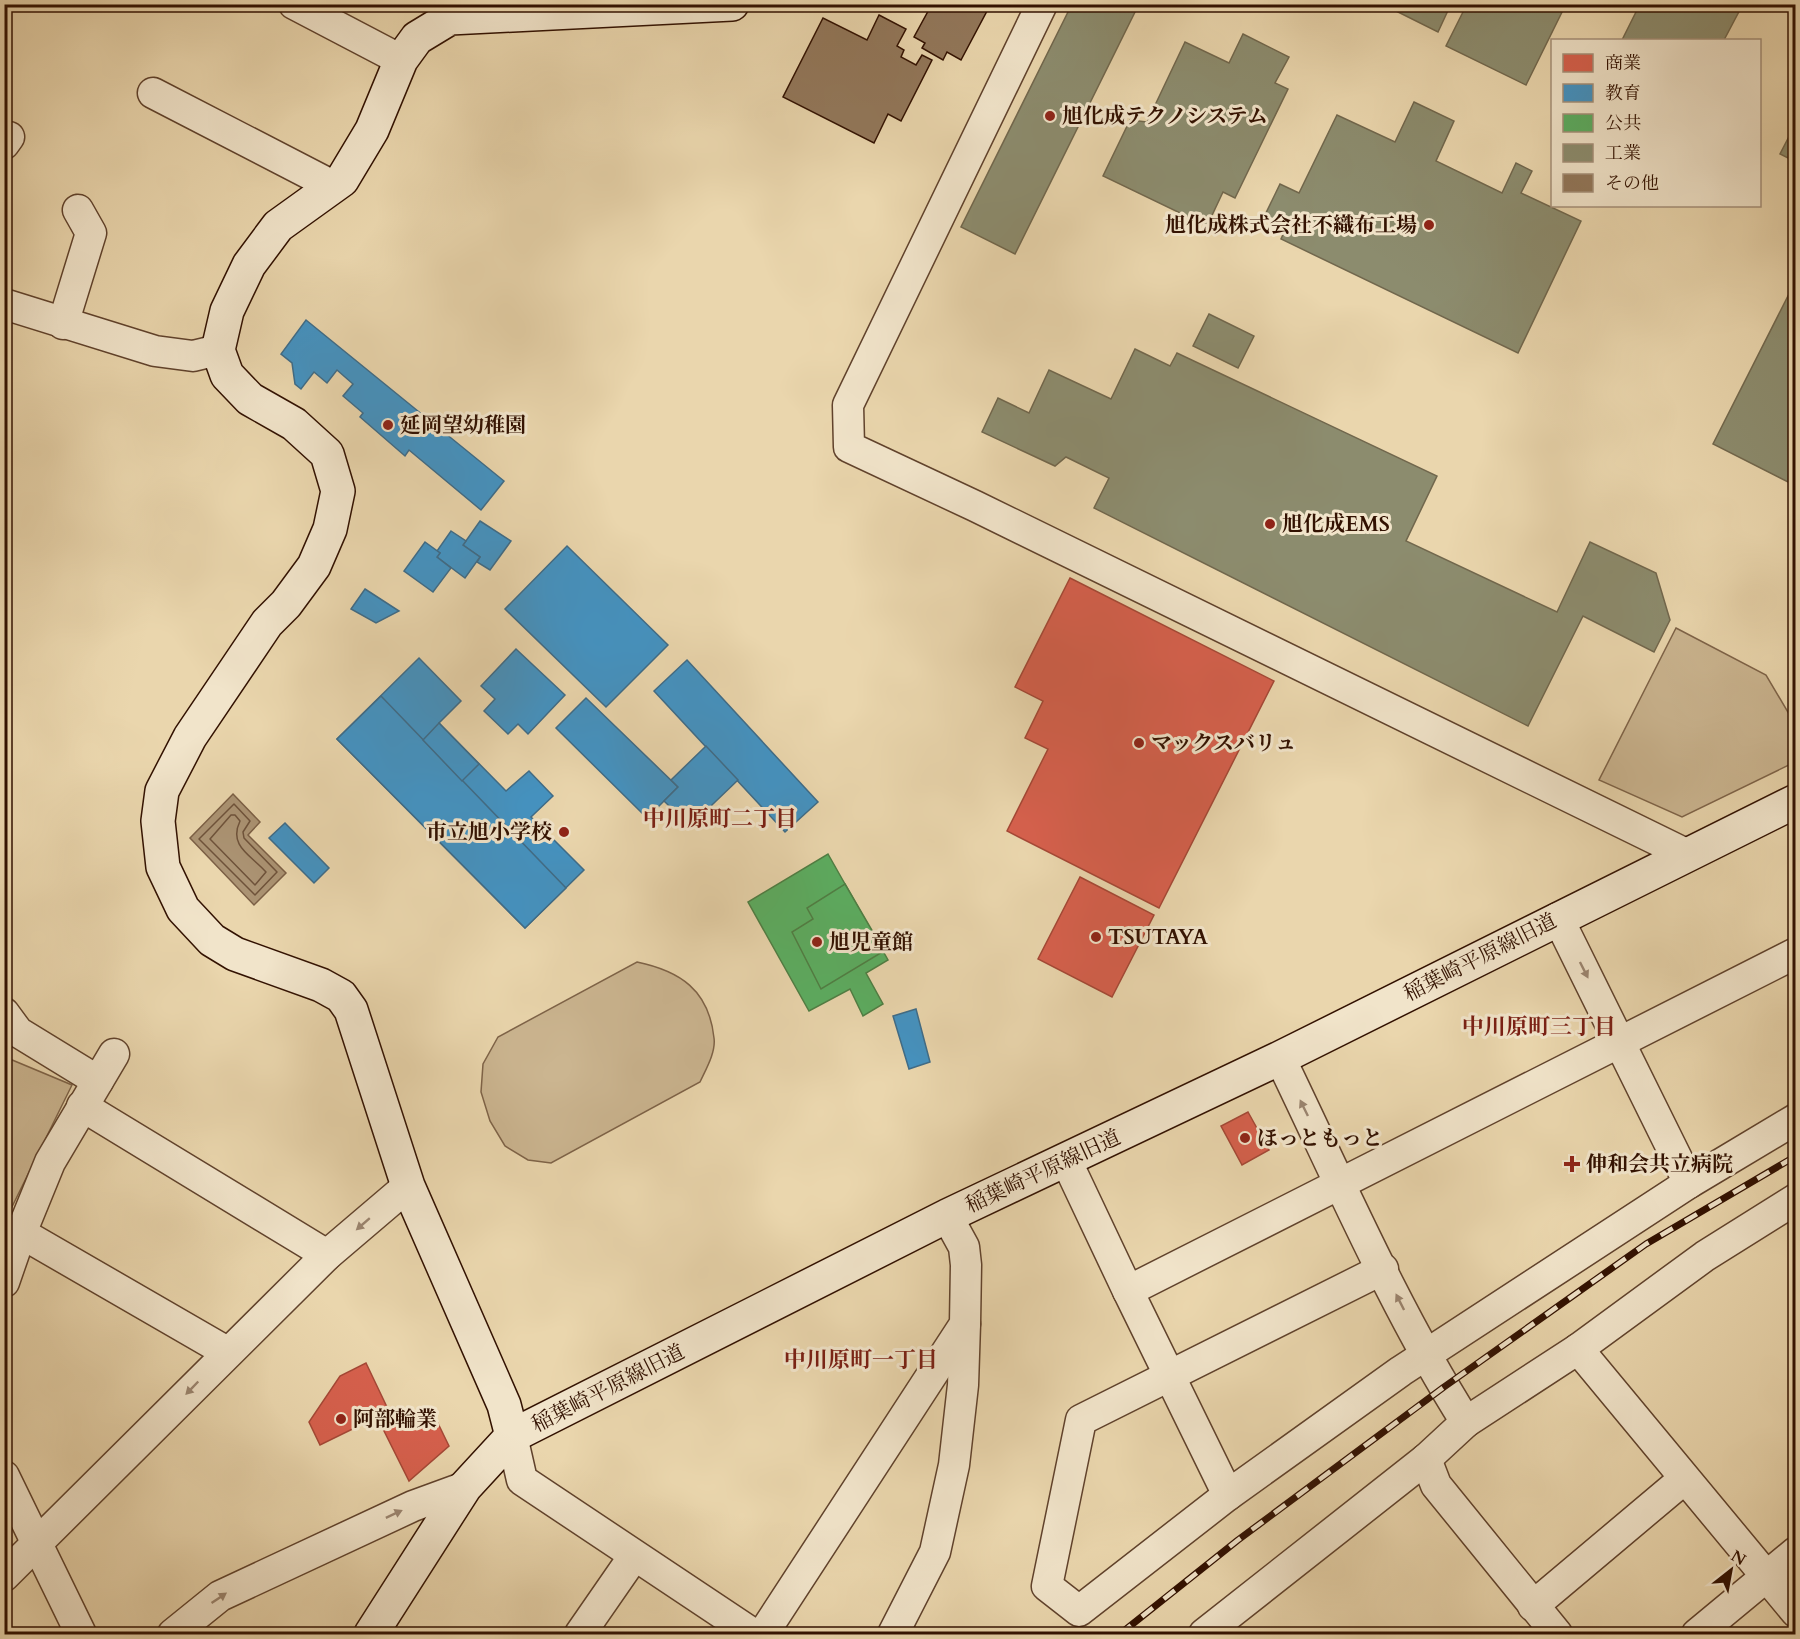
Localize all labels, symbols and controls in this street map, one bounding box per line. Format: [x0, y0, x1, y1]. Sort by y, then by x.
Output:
legend [1551, 39, 1761, 207]
text: 商業 [1605, 51, 1641, 76]
text: 教育 [1605, 81, 1641, 106]
place label: 旭化成テクノシステム [1062, 102, 1268, 131]
marker: 旭化成テクノシステム [1043, 109, 1057, 123]
text: 公共 [1605, 111, 1641, 136]
text: 工業 [1605, 141, 1641, 166]
text: その他 [1605, 171, 1659, 196]
place label: 旭化成株式会社不織布工場 [1165, 211, 1417, 240]
marker: 旭化成株式会社不織布工場 [1422, 218, 1436, 232]
place label: 延岡望幼稚園 [400, 411, 526, 440]
marker: 延岡望幼稚園 [381, 418, 395, 432]
place label: 旭化成EMS [1282, 510, 1390, 539]
marker: 旭化成EMS [1263, 517, 1277, 531]
place label: マックスバリュ [1151, 729, 1296, 758]
marker: マックスバリュ [1132, 736, 1146, 750]
district label: 中川原町二丁目 [643, 804, 797, 834]
place label: 市立旭小学校 [426, 818, 552, 847]
marker: 市立旭小学校 [557, 825, 571, 839]
street label: 稲葉崎平原線旧道 [1399, 906, 1562, 1009]
place label: TSUTAYA [1108, 923, 1208, 952]
place label: 旭児童館 [829, 928, 913, 957]
marker: TSUTAYA [1089, 930, 1103, 944]
marker: 旭児童館 [810, 935, 824, 949]
one-way arrow [1579, 962, 1589, 979]
district label: 中川原町三丁目 [1462, 1012, 1616, 1042]
one-way arrow [1300, 1100, 1309, 1117]
street label: 稲葉崎平原線旧道 [961, 1123, 1125, 1220]
place label: ほっともっと [1257, 1124, 1383, 1153]
marker: ほっともっと [1238, 1131, 1252, 1145]
place label: 伸和会共立病院 [1586, 1150, 1733, 1179]
marker: 伸和会共立病院 [1563, 1155, 1581, 1173]
one-way arrow [356, 1217, 371, 1230]
one-way arrow [1395, 1293, 1405, 1310]
street label: 稲葉崎平原線旧道 [527, 1337, 690, 1440]
district label: 中川原町一丁目 [784, 1345, 938, 1375]
one-way arrow [185, 1380, 199, 1395]
place label: 阿部輪業 [353, 1405, 437, 1434]
marker: 阿部輪業 [334, 1412, 348, 1426]
one-way arrow [386, 1510, 403, 1519]
north arrow [1701, 1540, 1761, 1600]
text: N [1727, 1545, 1750, 1571]
one-way arrow [210, 1593, 227, 1604]

